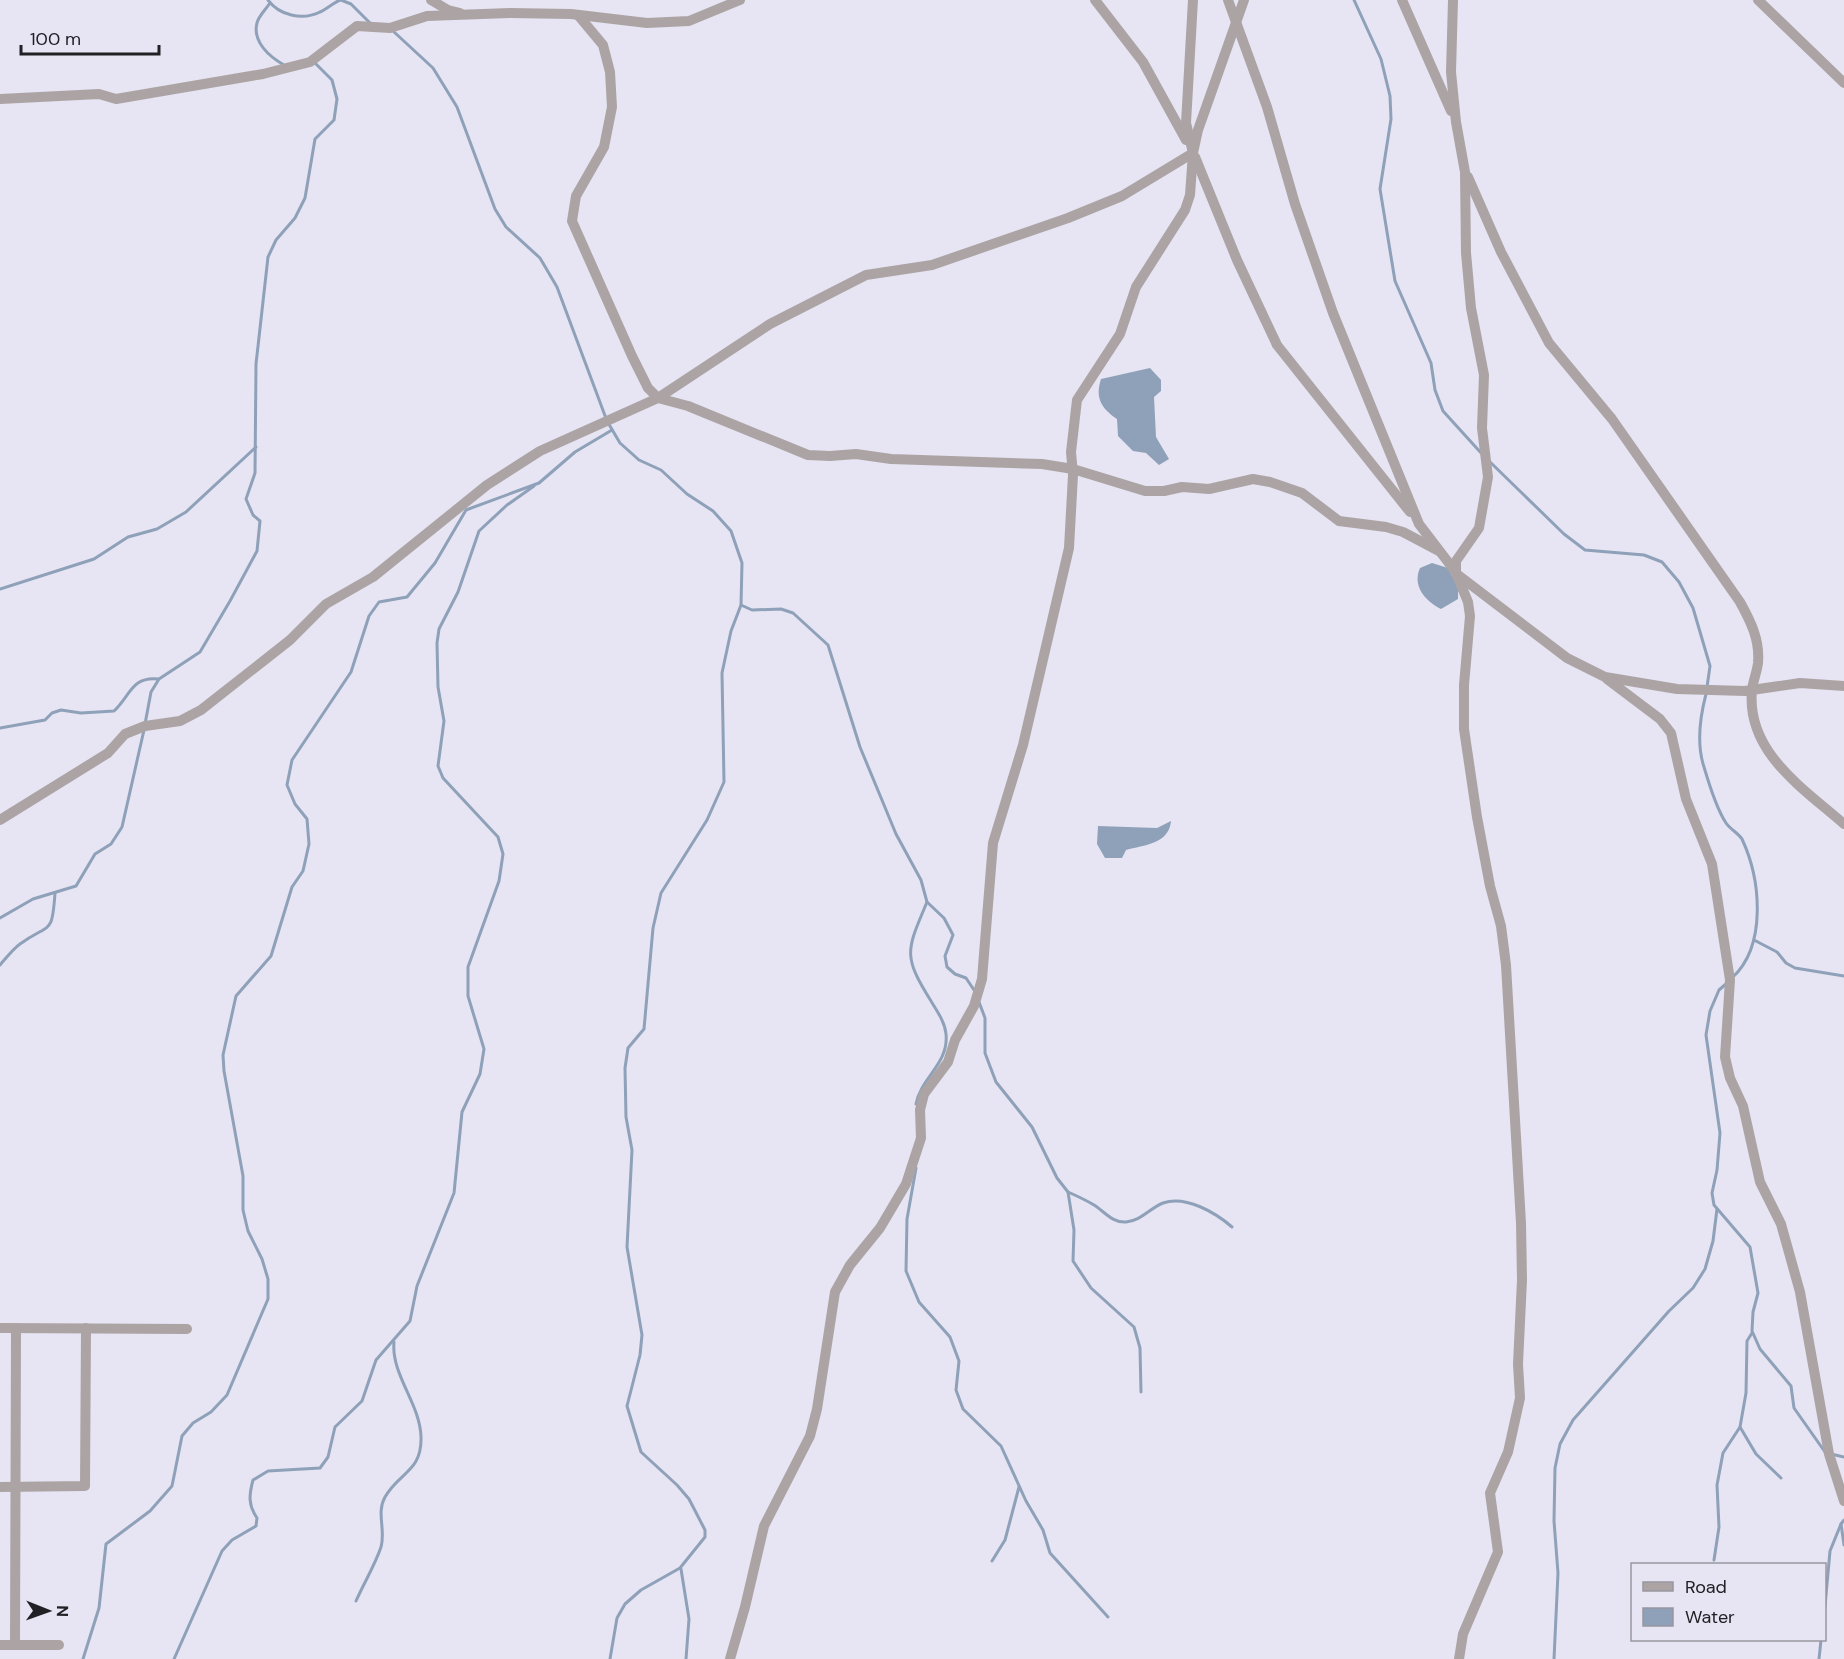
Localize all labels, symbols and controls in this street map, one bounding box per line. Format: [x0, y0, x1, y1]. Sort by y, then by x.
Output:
scale bar [21, 18, 159, 56]
text: 100 m [30, 27, 81, 51]
legend [1631, 1563, 1826, 1641]
text: Road [1685, 1575, 1727, 1599]
north arrow [18, 1581, 78, 1641]
text: N [52, 1605, 73, 1617]
text: Water [1685, 1605, 1735, 1629]

